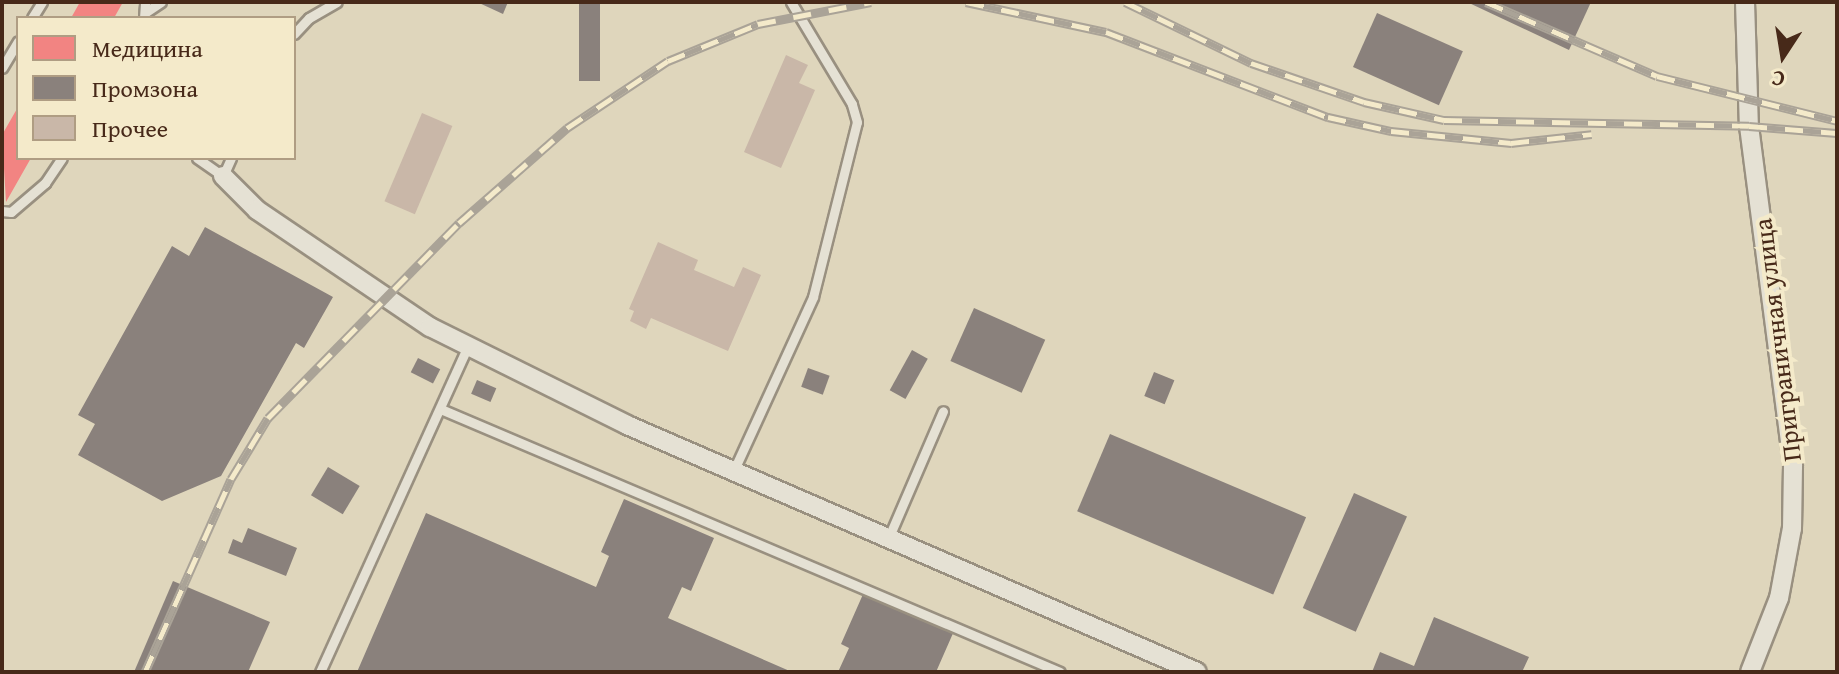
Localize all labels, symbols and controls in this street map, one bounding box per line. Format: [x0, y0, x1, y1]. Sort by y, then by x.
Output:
legend [16, 16, 296, 160]
north arrow [1743, 16, 1823, 96]
text: Медицина [92, 31, 203, 66]
text: С [1769, 63, 1787, 96]
text: Промзона [92, 71, 198, 106]
text: Прочее [92, 111, 168, 146]
street label: Приграничная улица [1747, 217, 1807, 463]

